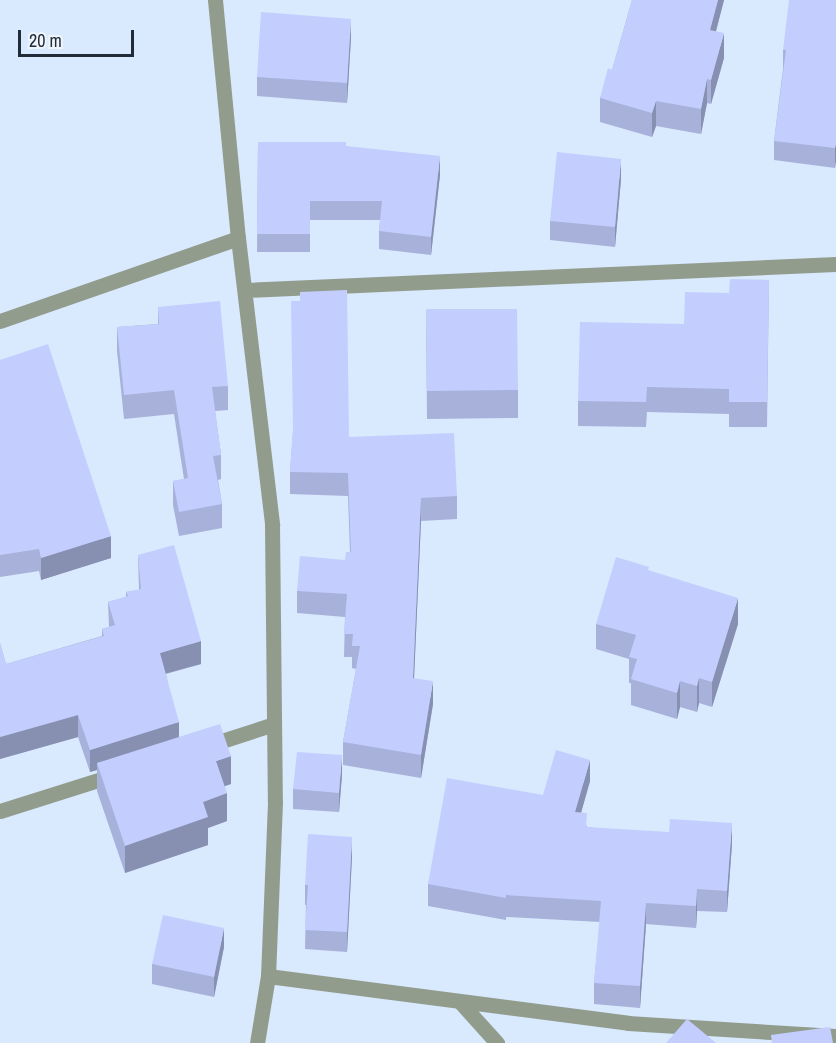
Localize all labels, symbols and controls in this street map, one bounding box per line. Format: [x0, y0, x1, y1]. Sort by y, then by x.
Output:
scale bar [21, 18, 136, 56]
text: 20 m [29, 28, 62, 53]

